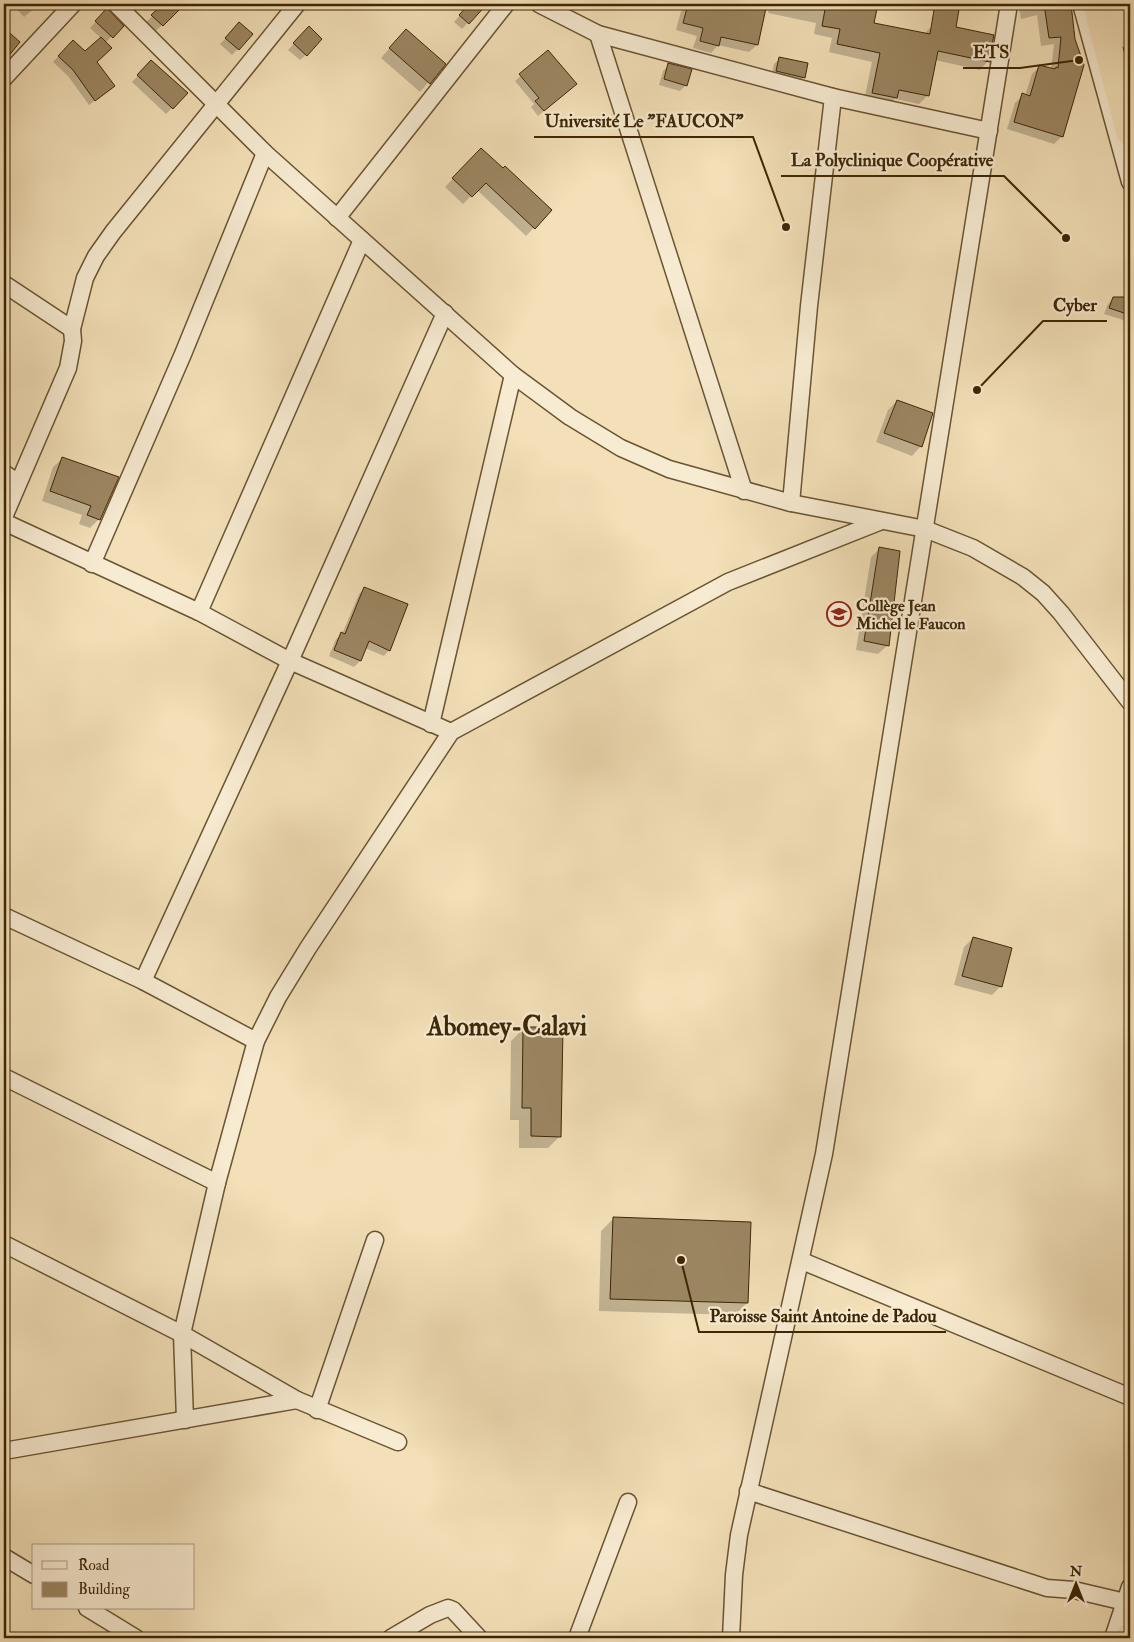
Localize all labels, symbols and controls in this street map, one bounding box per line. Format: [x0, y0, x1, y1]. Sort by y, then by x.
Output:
callout: ETS [963, 35, 1020, 68]
text: ETS [973, 41, 1009, 64]
callout: Université Le "FAUCON" [534, 104, 753, 137]
text: Université Le "FAUCON" [545, 110, 744, 133]
callout: La Polyclinique Coopérative [781, 143, 1004, 176]
text: La Polyclinique Coopérative [791, 149, 994, 172]
callout: Cyber [1043, 288, 1107, 321]
text: Cyber [1053, 294, 1097, 317]
place label: Collège Jean Michel le Faucon [855, 596, 966, 634]
school or university icon: Collège Jean Michel le Faucon [826, 601, 852, 627]
district label: Abomey-Calavi [426, 1011, 587, 1044]
callout: Paroisse Saint Antoine de Padou [699, 1299, 946, 1332]
text: Paroisse Saint Antoine de Padou [709, 1305, 937, 1328]
legend [32, 1544, 195, 1610]
text: Road [78, 1556, 110, 1575]
north arrow [1052, 1560, 1102, 1610]
text: N [1069, 1563, 1083, 1580]
text: Building [78, 1580, 130, 1599]

